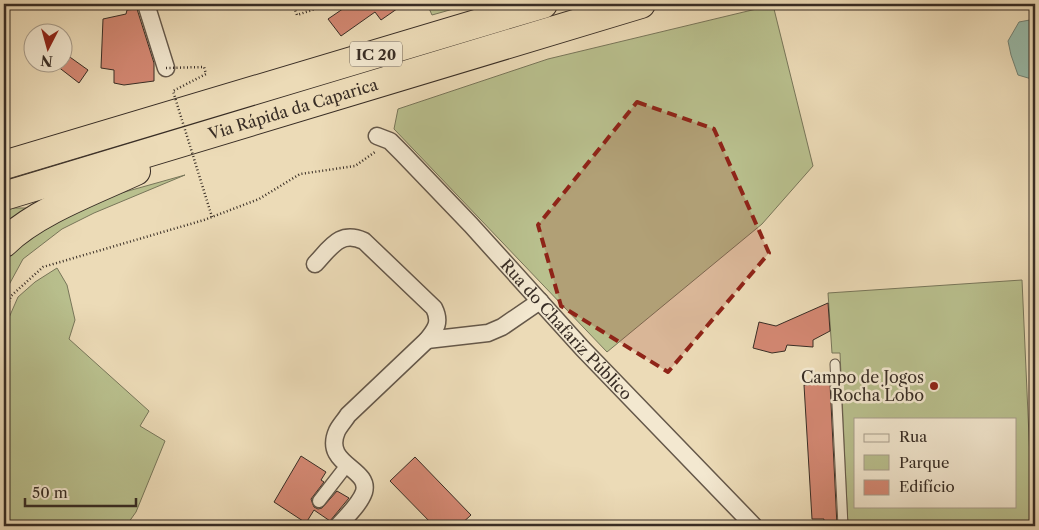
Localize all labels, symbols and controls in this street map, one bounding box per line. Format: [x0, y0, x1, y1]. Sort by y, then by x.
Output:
north arrow [22, 22, 72, 72]
road number: IC 20 [350, 42, 402, 66]
text: N [40, 51, 54, 71]
street label: Via Rápida da Caparica [205, 74, 381, 144]
street label: Rua do Chafariz Público [496, 255, 637, 404]
place label: Campo de Jogos Rocha Lobo [801, 367, 924, 405]
marker: Campo de Jogos Rocha Lobo [928, 380, 940, 392]
legend [854, 418, 1016, 508]
text: Rua [899, 427, 927, 446]
text: Parque [899, 453, 949, 472]
scale bar [25, 475, 136, 507]
text: Edifício [899, 477, 955, 496]
text: 50 m [32, 483, 68, 502]

